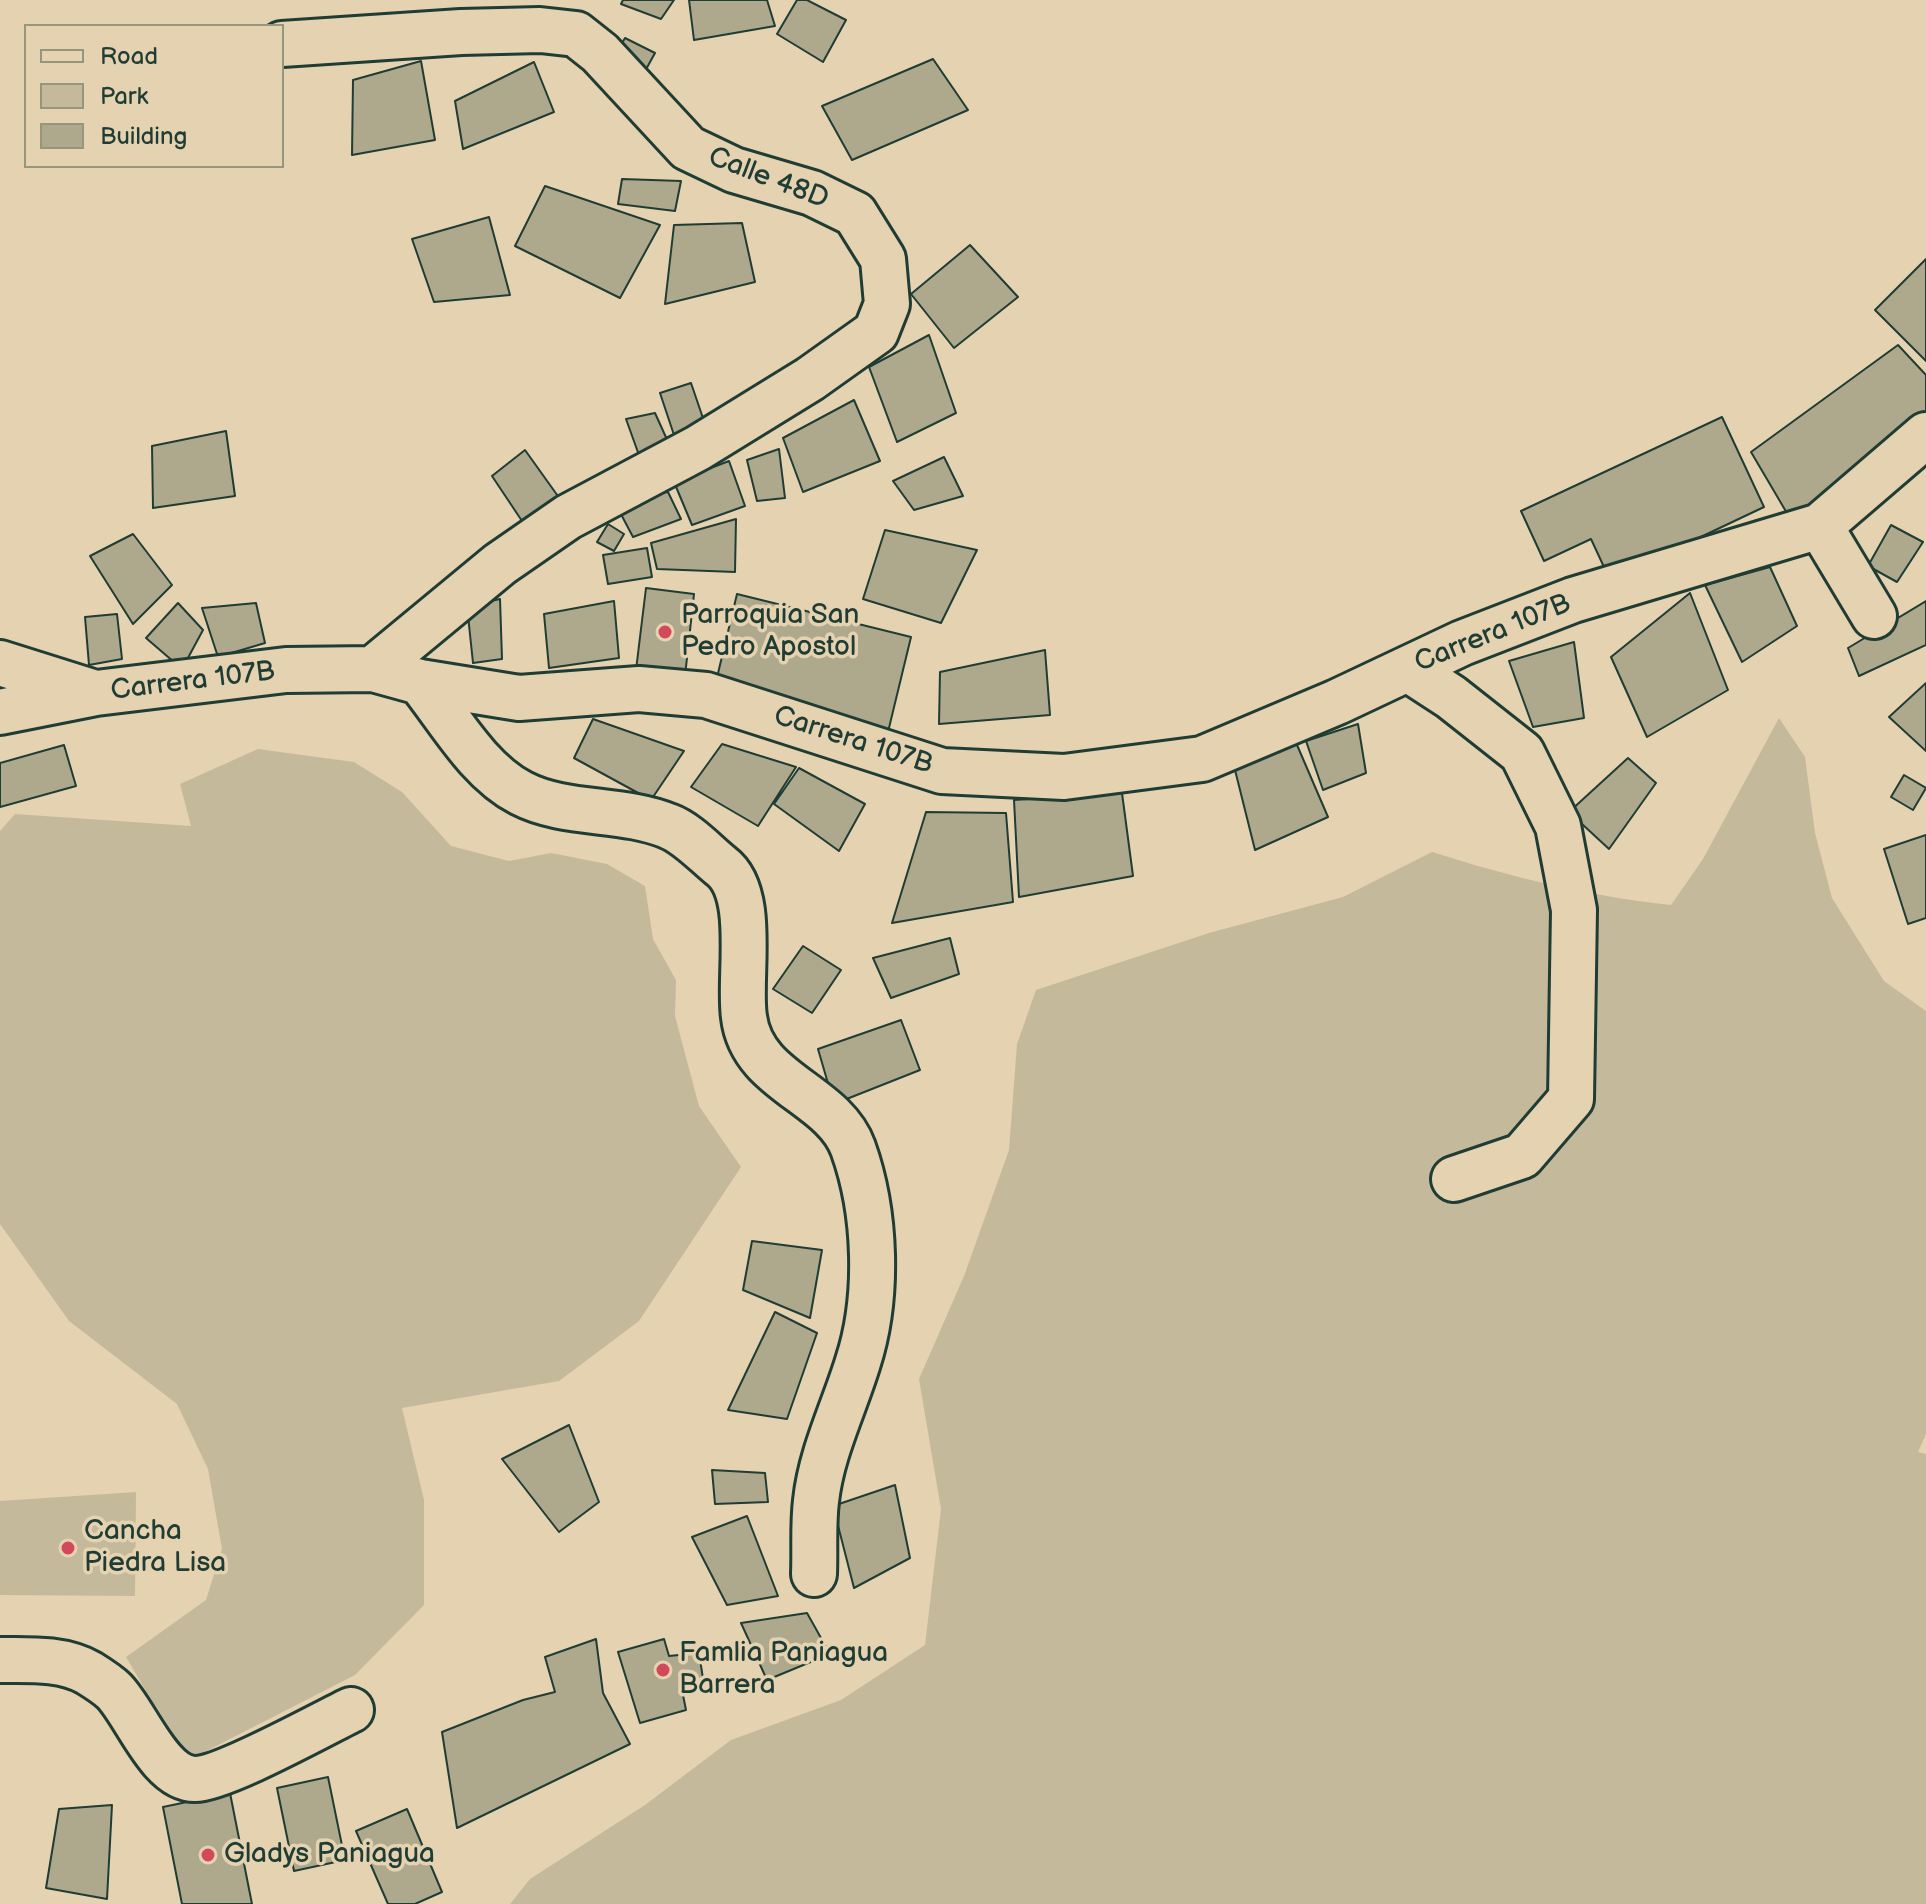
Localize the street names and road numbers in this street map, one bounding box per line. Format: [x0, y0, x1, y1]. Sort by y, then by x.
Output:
street label: Calle 48D [703, 141, 833, 217]
street label: Carrera 107B [1410, 587, 1576, 681]
street label: Carrera 107B [109, 655, 277, 709]
street label: Carrera 107B [769, 699, 937, 783]

